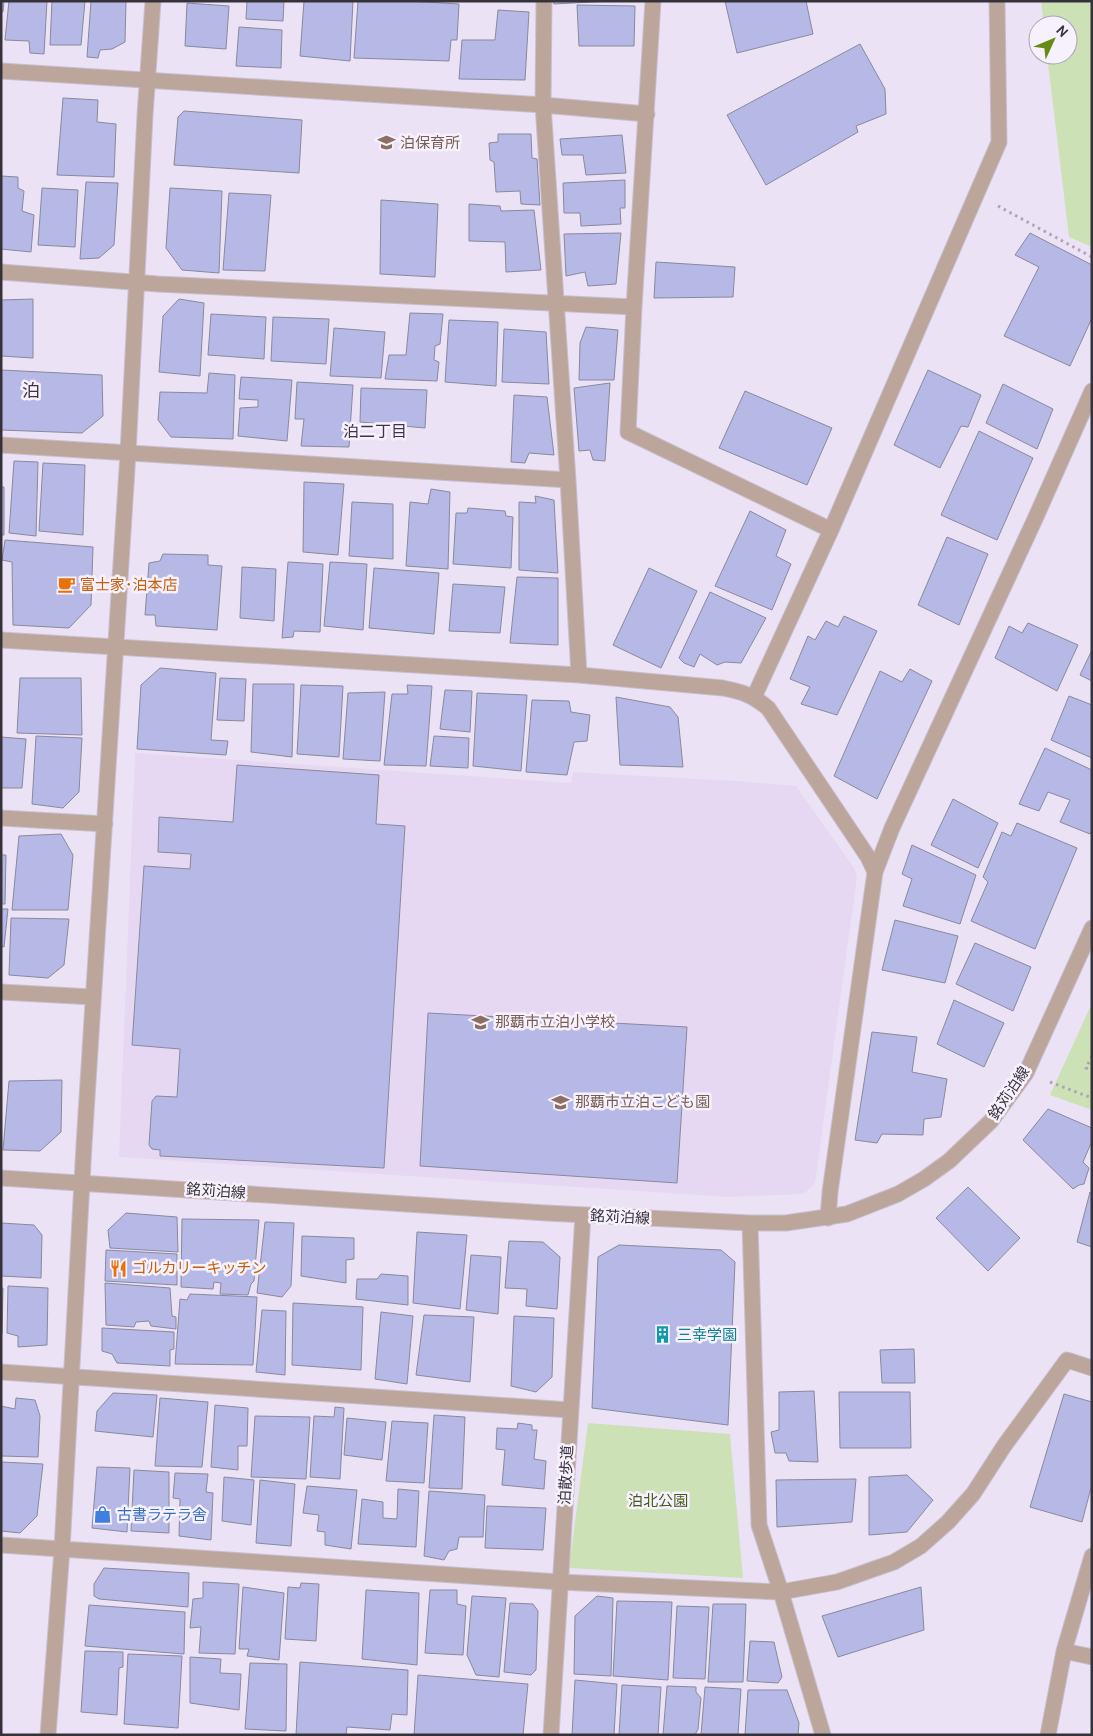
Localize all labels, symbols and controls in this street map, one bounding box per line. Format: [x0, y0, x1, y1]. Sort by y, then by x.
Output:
north arrow [1028, 15, 1078, 65]
text: N [1052, 21, 1072, 41]
school or university icon: 泊保育所 [376, 133, 396, 153]
place label: 泊保育所 [400, 134, 460, 152]
district label: 泊 [22, 380, 40, 402]
district label: 泊二丁目 [343, 422, 407, 441]
cafe icon: 富士家･泊本店 [56, 575, 76, 595]
place label: 富士家･泊本店 [80, 576, 178, 594]
school or university icon: 那覇市立泊小学校 [471, 1012, 491, 1032]
place label: 那覇市立泊小学校 [495, 1013, 615, 1031]
street label: 銘苅泊線 [985, 1063, 1033, 1123]
school or university icon: 那覇市立泊こども園 [551, 1092, 571, 1112]
place label: 那覇市立泊こども園 [575, 1093, 710, 1111]
street label: 銘苅泊線 [185, 1180, 247, 1202]
street label: 銘苅泊線 [590, 1206, 650, 1228]
restaurant icon: ゴルカリーキッチン [108, 1258, 128, 1278]
place label: ゴルカリーキッチン [132, 1259, 267, 1277]
building icon: 三幸学園 [653, 1325, 673, 1345]
place label: 三幸学園 [677, 1326, 737, 1344]
street label: 泊散歩道 [555, 1445, 577, 1505]
park label: 泊北公園 [628, 1492, 688, 1510]
shop icon: 古書ラテラ舎 [93, 1505, 113, 1525]
place label: 古書ラテラ舎 [117, 1506, 207, 1524]

